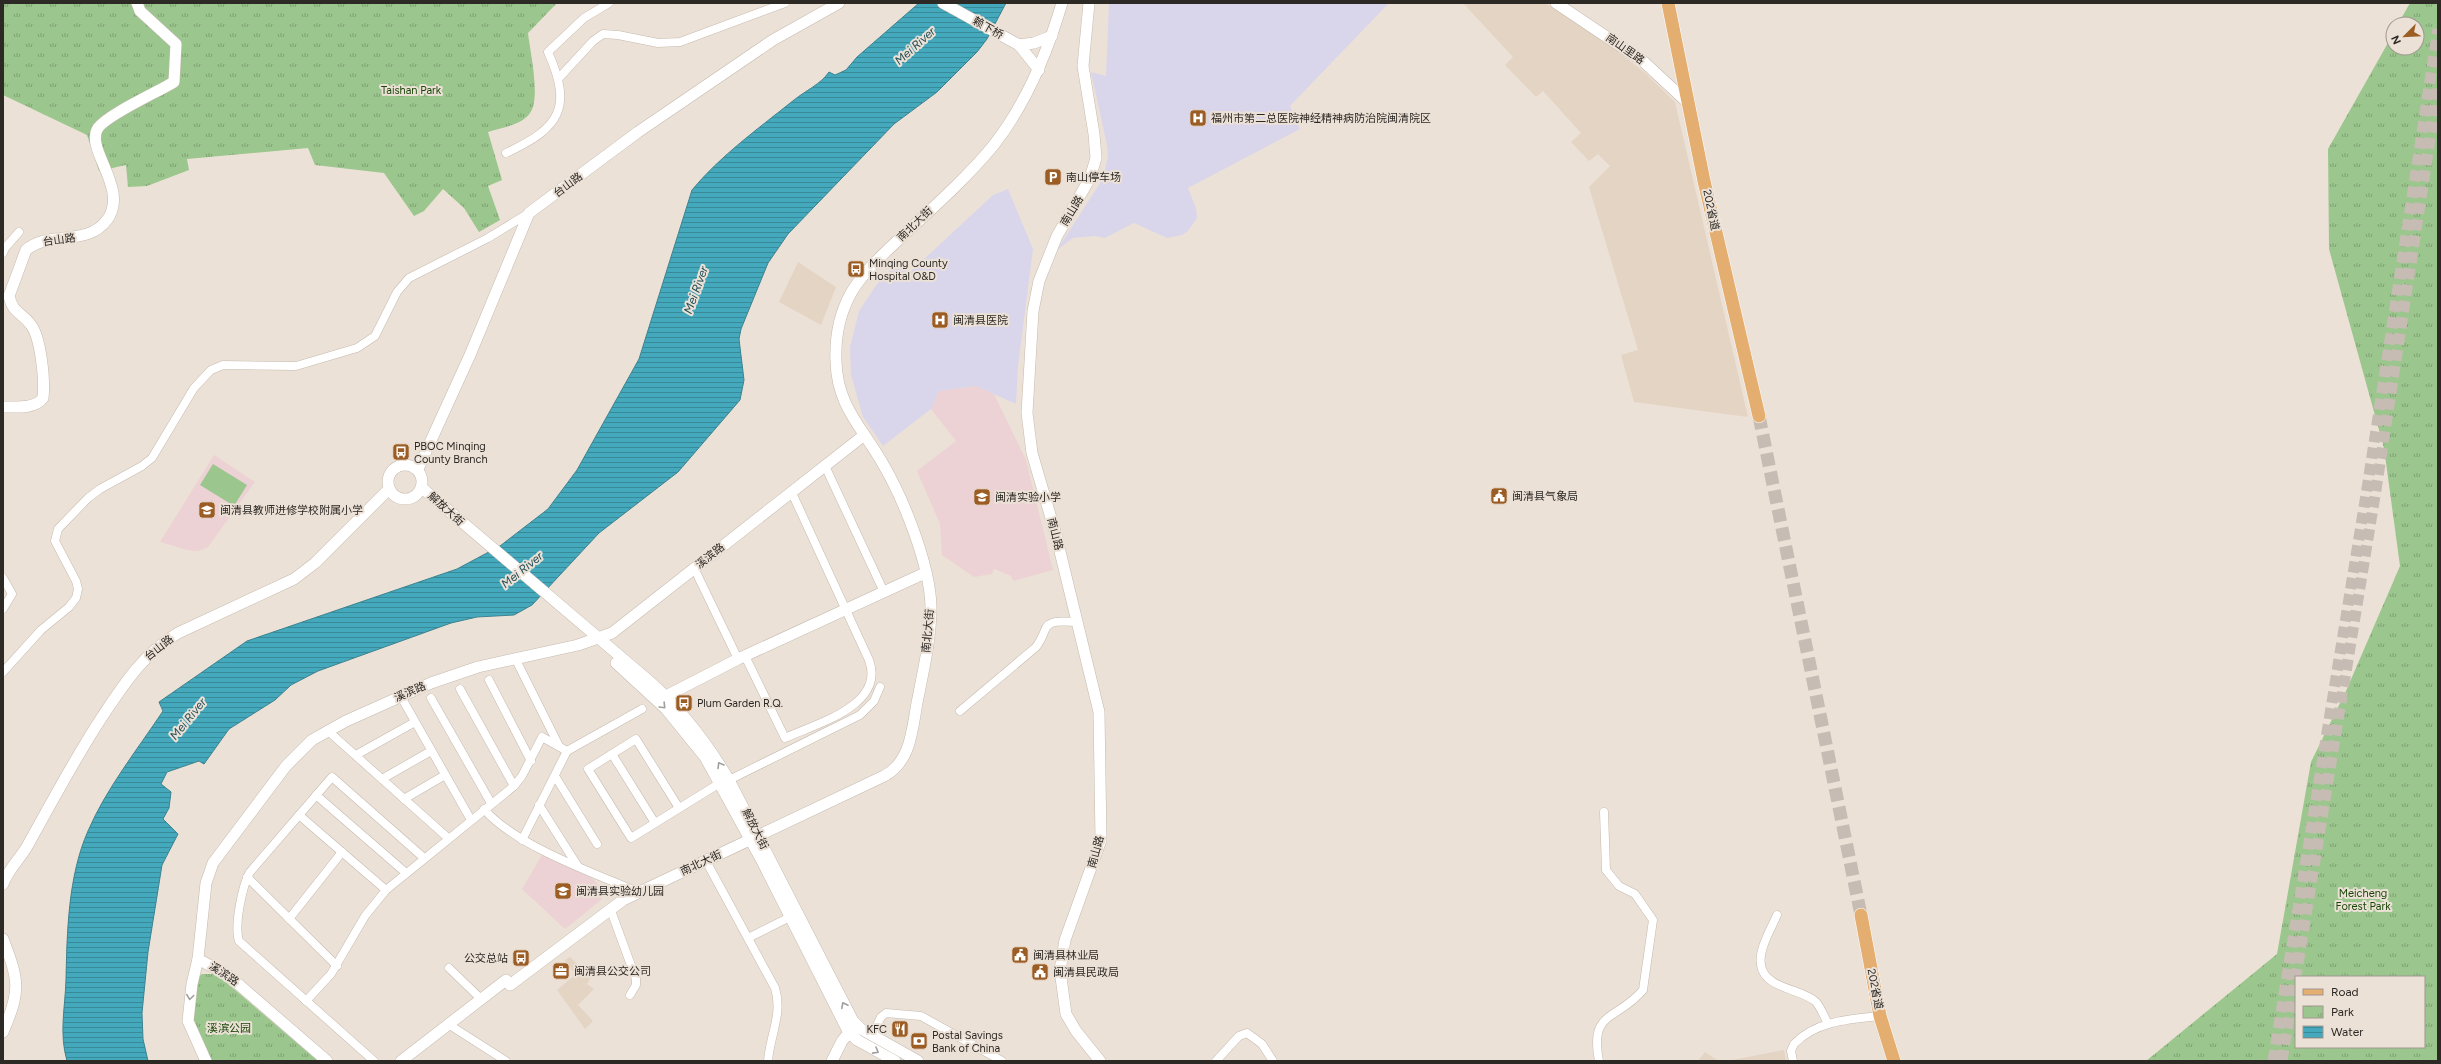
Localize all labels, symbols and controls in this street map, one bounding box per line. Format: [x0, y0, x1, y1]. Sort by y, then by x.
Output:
street label: 赖下桥 [970, 14, 1006, 42]
north arrow [2385, 16, 2425, 56]
water label: Mei River [892, 24, 939, 68]
street label: 南山里路 [1603, 31, 1647, 67]
text: N [2389, 33, 2404, 46]
park label: Taishan Park [381, 84, 442, 97]
hospital icon: 福州市第二总医院神经精神病防治院闽清院区 [1188, 108, 1208, 128]
place label: 福州市第二总医院神经精神病防治院闽清院区 [1211, 112, 1431, 125]
parking icon: 南山停车场 [1043, 167, 1063, 187]
street label: 台山路 [551, 170, 585, 200]
place label: 南山停车场 [1066, 171, 1121, 184]
street label: 202省道 [1700, 188, 1722, 232]
street label: 南山路 [1058, 194, 1086, 228]
street label: 南北大街 [895, 204, 935, 244]
street label: 台山路 [42, 231, 76, 249]
place label: Minqing County Hospital O&D [869, 257, 948, 283]
bus stop icon: Minqing County Hospital O&D [846, 259, 866, 279]
water label: Mei River [681, 263, 711, 316]
hospital icon: 闽清县医院 [930, 310, 950, 330]
place label: 闽清县医院 [953, 314, 1008, 327]
place label: PBOC Minqing County Branch [414, 440, 488, 466]
bus stop icon: PBOC Minqing County Branch [391, 442, 411, 462]
public building icon: 闽清县气象局 [1489, 486, 1509, 506]
school or university icon: 闽清实验小学 [972, 487, 992, 507]
street label: 解放大街 [425, 489, 467, 529]
place label: 闽清县气象局 [1512, 490, 1578, 503]
place label: 闽清实验小学 [995, 491, 1061, 504]
school or university icon: 闽清县教师进修学校附属小学 [197, 500, 217, 520]
place label: 闽清县教师进修学校附属小学 [220, 504, 363, 517]
street label: 南山路 [1045, 516, 1065, 552]
street label: 溪滨路 [693, 541, 727, 571]
water label: Mei River [498, 548, 546, 591]
street label: 南北大街 [920, 609, 936, 653]
street label: 台山路 [142, 633, 176, 663]
street label: 溪滨路 [392, 680, 428, 704]
bus stop icon: Plum Garden R.Q. [674, 693, 694, 713]
water label: Mei River [167, 695, 210, 743]
place label: Plum Garden R.Q. [697, 697, 783, 710]
one-way arrow [658, 701, 666, 709]
one-way arrow [717, 762, 725, 769]
street label: 解放大街 [739, 806, 771, 852]
street label: 南山路 [1085, 834, 1107, 870]
street label: 南北大街 [678, 848, 724, 878]
school or university icon: 闽清县实验幼儿园 [553, 881, 573, 901]
place label: 闽清县实验幼儿园 [576, 885, 664, 898]
park label: Meicheng Forest Park [2336, 887, 2391, 913]
public building icon: 闽清县林业局 [1010, 945, 1030, 965]
bus stop icon: 公交总站 [511, 948, 531, 968]
place label: 闽清县林业局 [1033, 949, 1099, 962]
place label: 公交总站 [464, 952, 508, 965]
street label: 溪滨路 [207, 959, 241, 989]
office icon: 闽清县公交公司 [551, 961, 571, 981]
public building icon: 闽清县民政局 [1030, 962, 1050, 982]
place label: 闽清县公交公司 [574, 965, 651, 978]
place label: 闽清县民政局 [1053, 966, 1119, 979]
street label: 202省道 [1865, 967, 1885, 1011]
legend [2295, 976, 2425, 1048]
text: Road [2331, 985, 2359, 999]
one-way arrow [186, 994, 195, 1000]
one-way arrow [842, 1001, 849, 1009]
text: Park [2331, 1005, 2354, 1019]
restaurant icon: KFC [890, 1019, 910, 1039]
park label: 溪滨公园 [207, 1022, 251, 1035]
place label: KFC [866, 1023, 887, 1036]
text: Water [2331, 1025, 2363, 1039]
place label: Postal Savings Bank of China [932, 1029, 1003, 1055]
bank icon: Postal Savings Bank of China [909, 1031, 929, 1051]
one-way arrow [872, 1046, 879, 1053]

